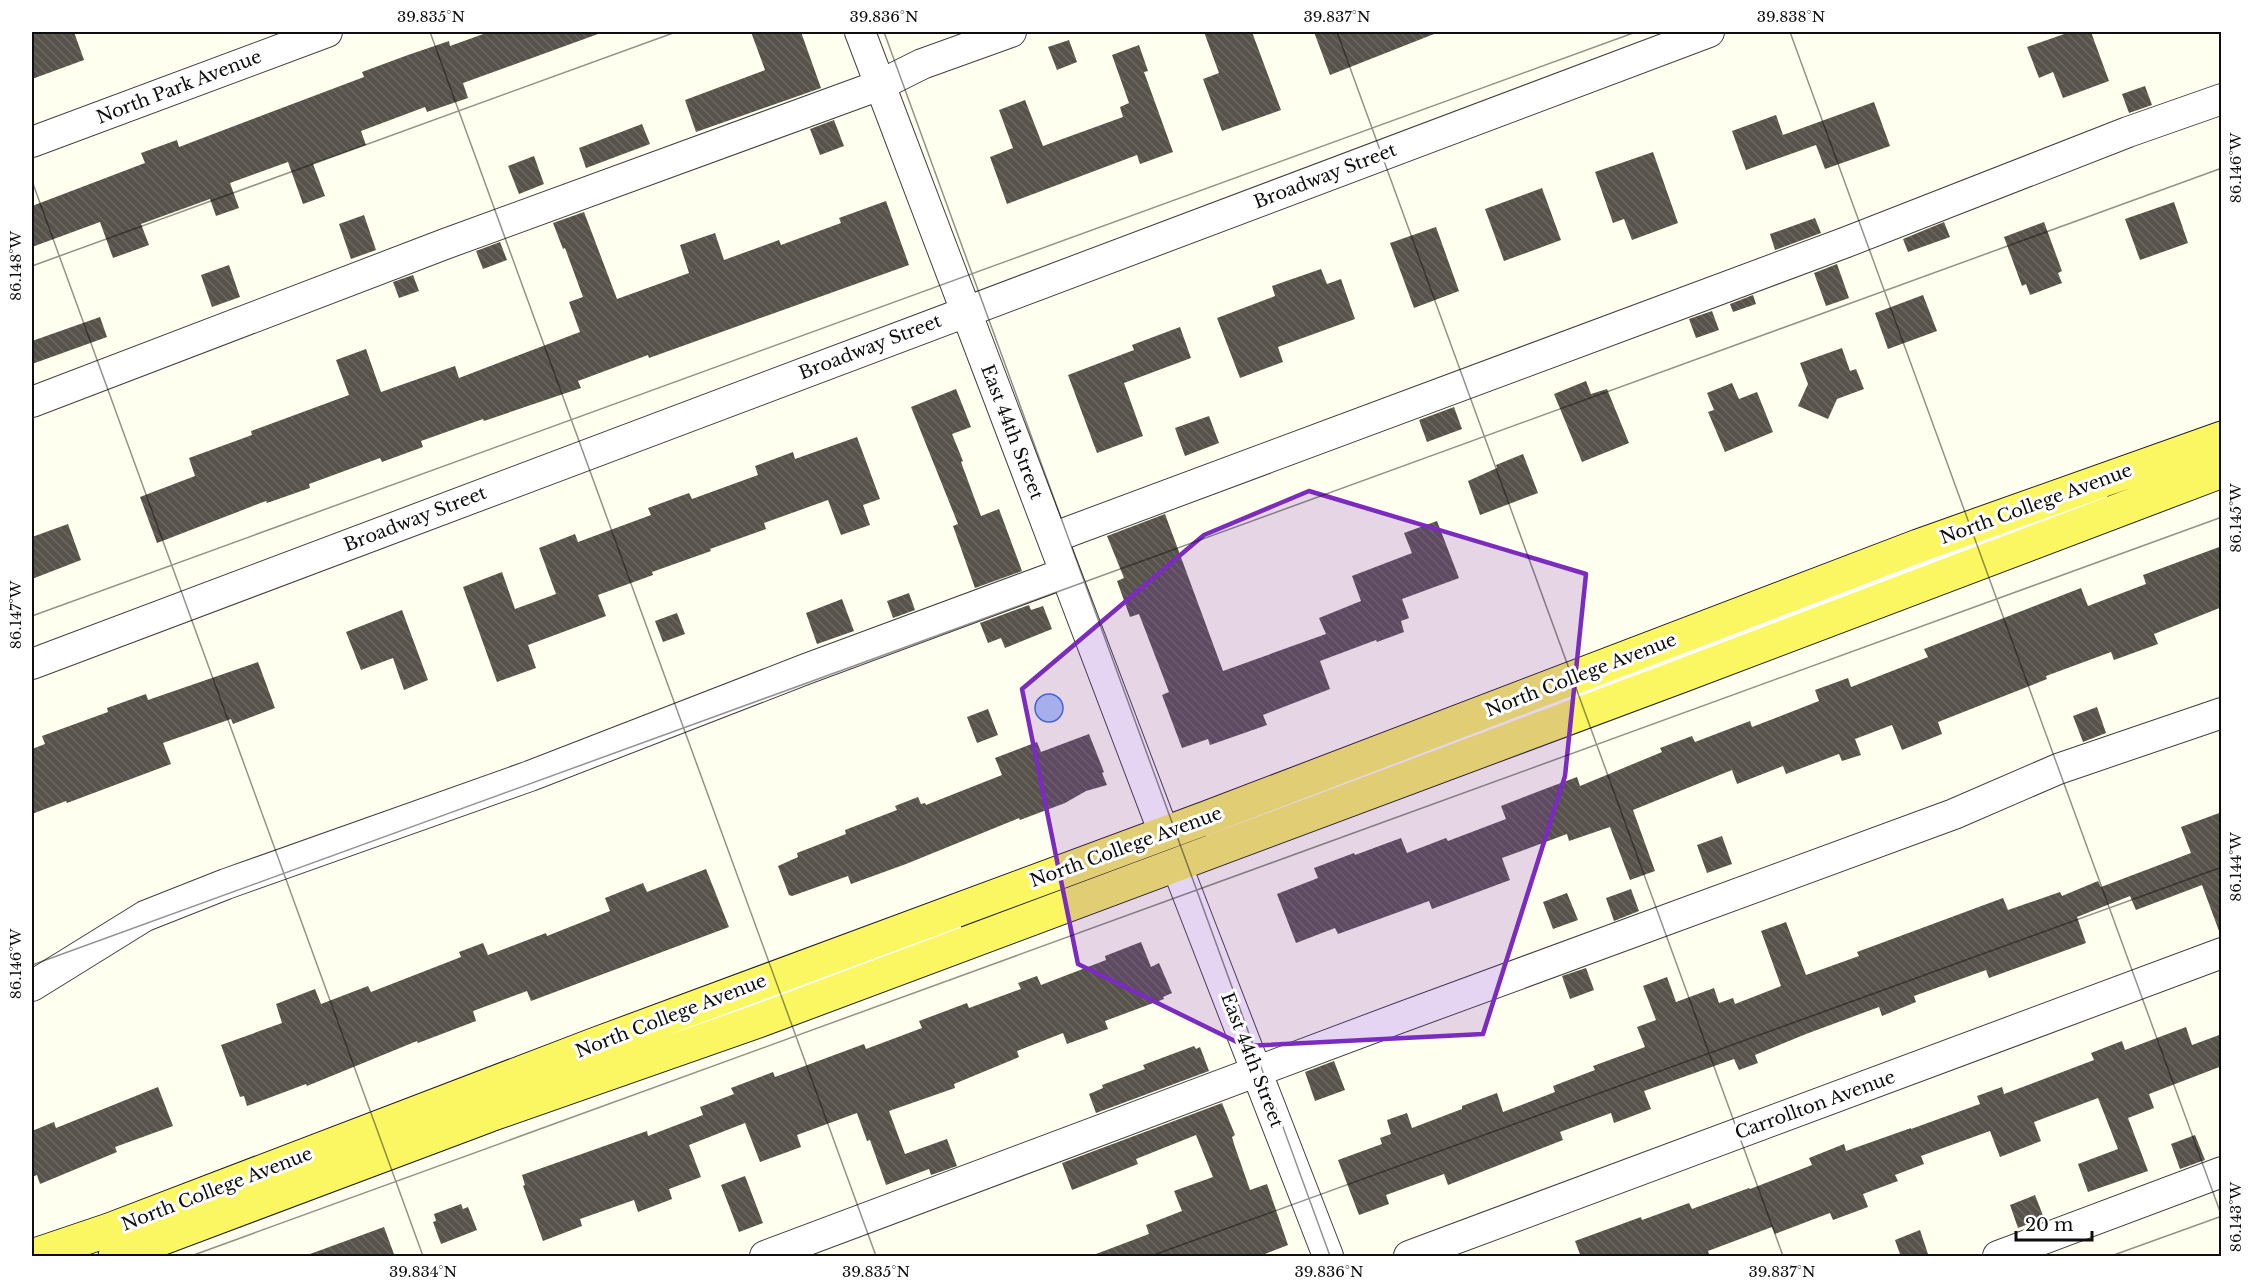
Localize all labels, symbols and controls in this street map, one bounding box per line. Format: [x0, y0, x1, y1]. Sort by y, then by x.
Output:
text: 39.835°N [397, 7, 465, 26]
text: 39.836°N [849, 7, 919, 26]
text: 39.837°N [1303, 7, 1371, 26]
text: 39.838°N [1757, 7, 1825, 26]
street label: North Park Avenue [93, 45, 265, 129]
text: 86.146°W [2226, 132, 2245, 203]
street label: Broadway Street [1251, 139, 1400, 213]
text: 86.148°W [6, 231, 25, 301]
street label: Broadway Street [796, 310, 945, 384]
street label: East 44th Street [976, 361, 1048, 503]
street label: North College Avenue [1937, 459, 2135, 549]
street label: Broadway Street [341, 482, 490, 556]
text: 86.145°W [2226, 483, 2245, 553]
text: 86.147°W [6, 580, 25, 649]
street label: North College Avenue [1482, 628, 1680, 722]
street label: North College Avenue [1027, 802, 1225, 892]
text: 86.144°W [2226, 832, 2245, 902]
text: 86.146°W [6, 928, 25, 999]
street label: North College Avenue [572, 969, 770, 1063]
street label: East 44th Street [1216, 989, 1288, 1131]
street label: Carrollton Avenue [1732, 1066, 1898, 1144]
street label: North College Avenue [118, 1142, 316, 1236]
text: 86.143°W [2226, 1182, 2245, 1252]
scale bar [2016, 1204, 2092, 1242]
text: 20 m [2025, 1214, 2073, 1236]
text: 39.834°N [389, 1262, 457, 1281]
text: 39.835°N [842, 1262, 910, 1281]
text: 39.836°N [1294, 1262, 1364, 1281]
text: 39.837°N [1748, 1262, 1816, 1281]

